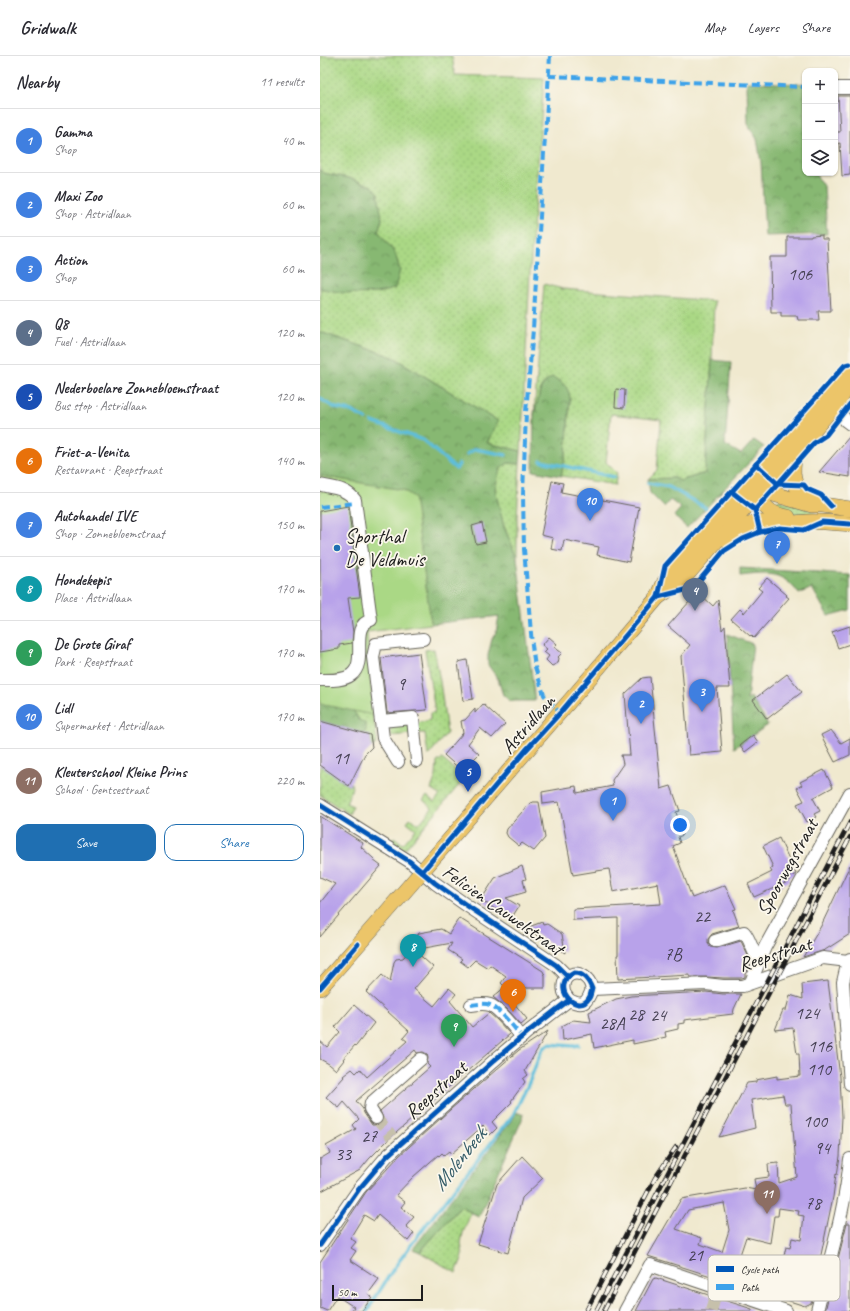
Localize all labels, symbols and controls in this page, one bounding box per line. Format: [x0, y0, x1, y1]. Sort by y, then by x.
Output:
text: Gridwalk [20, 16, 76, 40]
text: Map [704, 19, 726, 36]
text: Layers [748, 19, 779, 36]
text: Share [801, 19, 830, 36]
map controls [802, 68, 838, 176]
button: + [802, 68, 838, 104]
text: Nearby [16, 72, 59, 93]
text: 11 results [260, 74, 304, 90]
button: − [802, 104, 838, 140]
text: Gamma [54, 123, 92, 142]
text: 1 [26, 133, 32, 149]
text: 40 m [282, 133, 304, 149]
button: layers [802, 140, 838, 176]
text: Shop [54, 142, 76, 158]
text: Maxi Zoo [54, 187, 102, 206]
text: 2 [26, 197, 32, 213]
text: 60 m [282, 197, 304, 213]
text: Shop · Astridlaan [54, 206, 131, 222]
text: Action [54, 251, 87, 270]
text: 3 [26, 261, 32, 277]
text: 60 m [282, 261, 304, 277]
house number: 106 [788, 263, 813, 285]
text: Shop [54, 270, 76, 286]
text: Q8 [54, 315, 68, 334]
text: 4 [26, 325, 32, 341]
text: 120 m [276, 325, 304, 341]
text: Fuel · Astridlaan [54, 334, 126, 350]
text: Nederboelare Zonnebloemstraat [54, 379, 218, 398]
text: 5 [26, 389, 32, 405]
text: 120 m [276, 389, 304, 405]
text: Bus stop · Astridlaan [54, 398, 146, 414]
text: Friet-a-Venita [54, 443, 129, 462]
text: 6 [26, 453, 32, 469]
text: 140 m [276, 453, 304, 469]
text: Restaurant · Reepstraat [54, 462, 162, 478]
pin: 10 [577, 488, 603, 521]
text: Autohandel IVE [54, 507, 137, 526]
text: 7 [26, 517, 32, 533]
text: 150 m [276, 517, 304, 533]
place label: Sporthal De Veldmuis [345, 524, 426, 572]
text: Shop · Zonnebloemstraat [54, 526, 165, 542]
pin: 7 [764, 531, 790, 564]
marker: Sporthal De Veldmuis [332, 543, 342, 553]
text: Hondekepis [54, 571, 110, 590]
pin: 4 [682, 578, 708, 611]
text: 8 [26, 581, 32, 597]
text: 170 m [276, 581, 304, 597]
text: Place · Astridlaan [54, 590, 132, 606]
text: De Grote Giraf [54, 635, 130, 654]
text: 9 [26, 645, 32, 661]
text: 170 m [276, 645, 304, 661]
text: Park · Reepstraat [54, 654, 132, 670]
house number: 9 [397, 673, 407, 695]
pin: 3 [689, 679, 715, 712]
street label: Astridlaan [495, 688, 561, 759]
pin: 2 [628, 691, 654, 724]
text: Lidl [54, 699, 72, 718]
text: 10 [23, 709, 35, 725]
text: 170 m [276, 709, 304, 725]
text: Supermarket · Astridlaan [54, 718, 164, 734]
house number: 11 [333, 747, 350, 769]
pin: 5 [455, 759, 481, 792]
text: Kleuterschool Kleine Prins [54, 763, 186, 782]
text: 11 [23, 773, 35, 789]
text: 220 m [276, 773, 304, 789]
text: School · Gentsestraat [54, 782, 149, 798]
pin: 1 [600, 788, 626, 821]
street label: Spoorwegstraat [750, 812, 825, 920]
your location [670, 815, 690, 835]
button: Save [16, 824, 156, 861]
button: Share [164, 824, 304, 861]
street label: Felicien Cauwelstraat [438, 859, 571, 963]
house number: 22 [694, 905, 712, 927]
street label: Reepstraat [735, 930, 817, 977]
pin: 8 [400, 934, 426, 967]
house number: 7B [664, 943, 683, 965]
pin: 6 [500, 979, 526, 1012]
house number: 124 [795, 1002, 821, 1024]
house number: 28 [628, 1003, 646, 1025]
house number: 24 [650, 1004, 668, 1026]
house number: 28A [599, 1012, 626, 1034]
pin: 9 [441, 1014, 467, 1047]
house number: 116 [808, 1035, 833, 1057]
street label: Reepstraat [400, 1054, 474, 1124]
house number: 110 [807, 1058, 833, 1080]
house number: 100 [803, 1110, 829, 1132]
water label: Molenbeek [426, 1120, 494, 1196]
house number: 27 [361, 1125, 378, 1147]
house number: 94 [814, 1137, 832, 1159]
house number: 33 [335, 1143, 353, 1165]
pin: 11 [754, 1181, 780, 1214]
house number: 78 [805, 1192, 823, 1214]
house number: 21 [687, 1244, 704, 1266]
legend [708, 1255, 840, 1301]
text: Cycle path [741, 1262, 780, 1276]
text: Path [741, 1280, 760, 1294]
scale bar [332, 1283, 423, 1302]
text: 50 m [338, 1285, 357, 1299]

